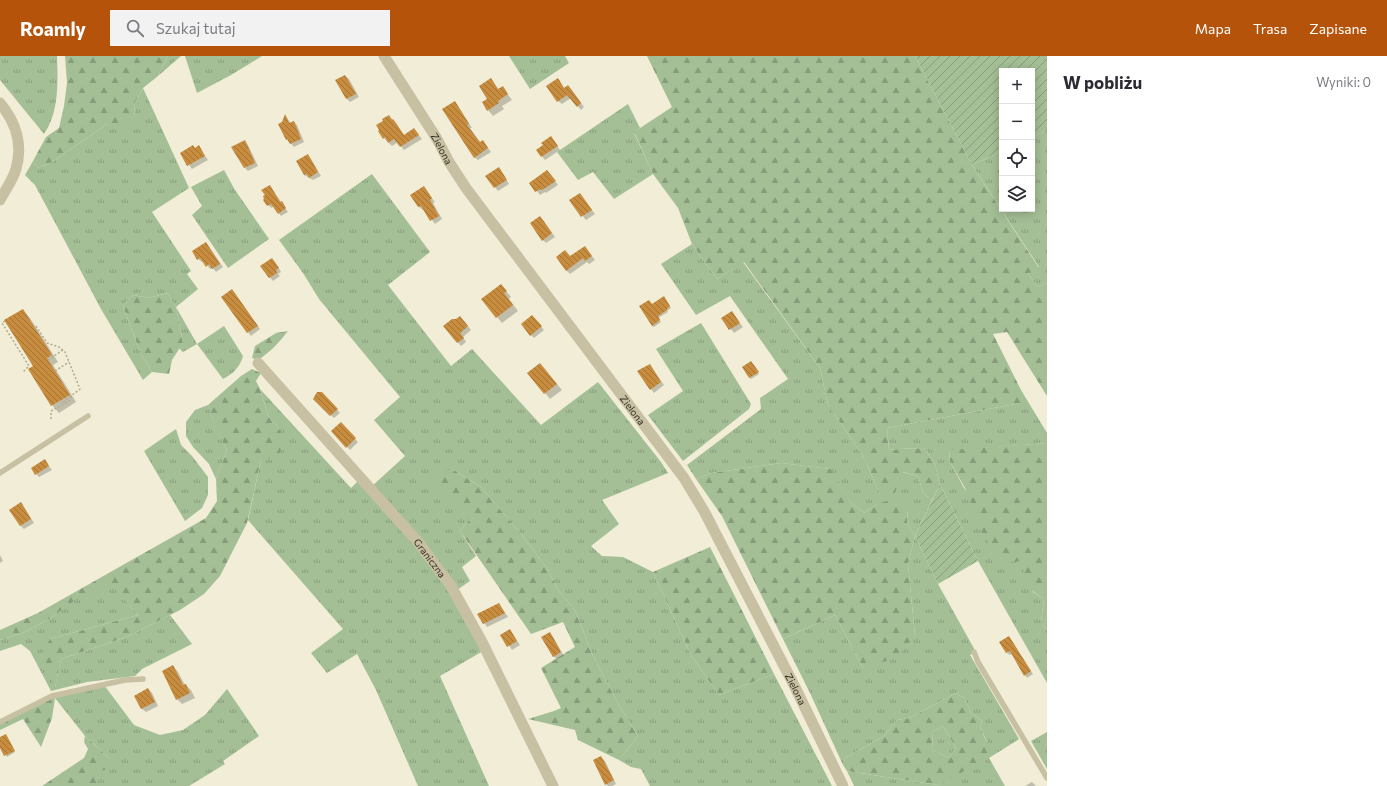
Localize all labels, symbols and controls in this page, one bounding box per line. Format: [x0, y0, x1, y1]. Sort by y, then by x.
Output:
search box [110, 10, 390, 46]
text: Roamly [20, 17, 86, 40]
icon: search [124, 17, 146, 39]
text: Szukaj tutaj [156, 19, 236, 37]
text: Mapa [1195, 20, 1231, 37]
text: Trasa [1253, 20, 1287, 37]
text: Zapisane [1309, 20, 1367, 37]
map controls [999, 68, 1035, 212]
button: + [999, 68, 1035, 104]
text: W pobliżu [1063, 72, 1142, 93]
text: Wyniki: 0 [1316, 74, 1371, 90]
button: − [999, 104, 1035, 140]
street label: Zielona [428, 130, 455, 166]
button: locate [999, 140, 1035, 176]
button: layers [999, 176, 1035, 212]
street label: Zielona [618, 393, 648, 427]
street label: Graniczna [411, 536, 448, 580]
street label: Zielona [783, 671, 809, 707]

